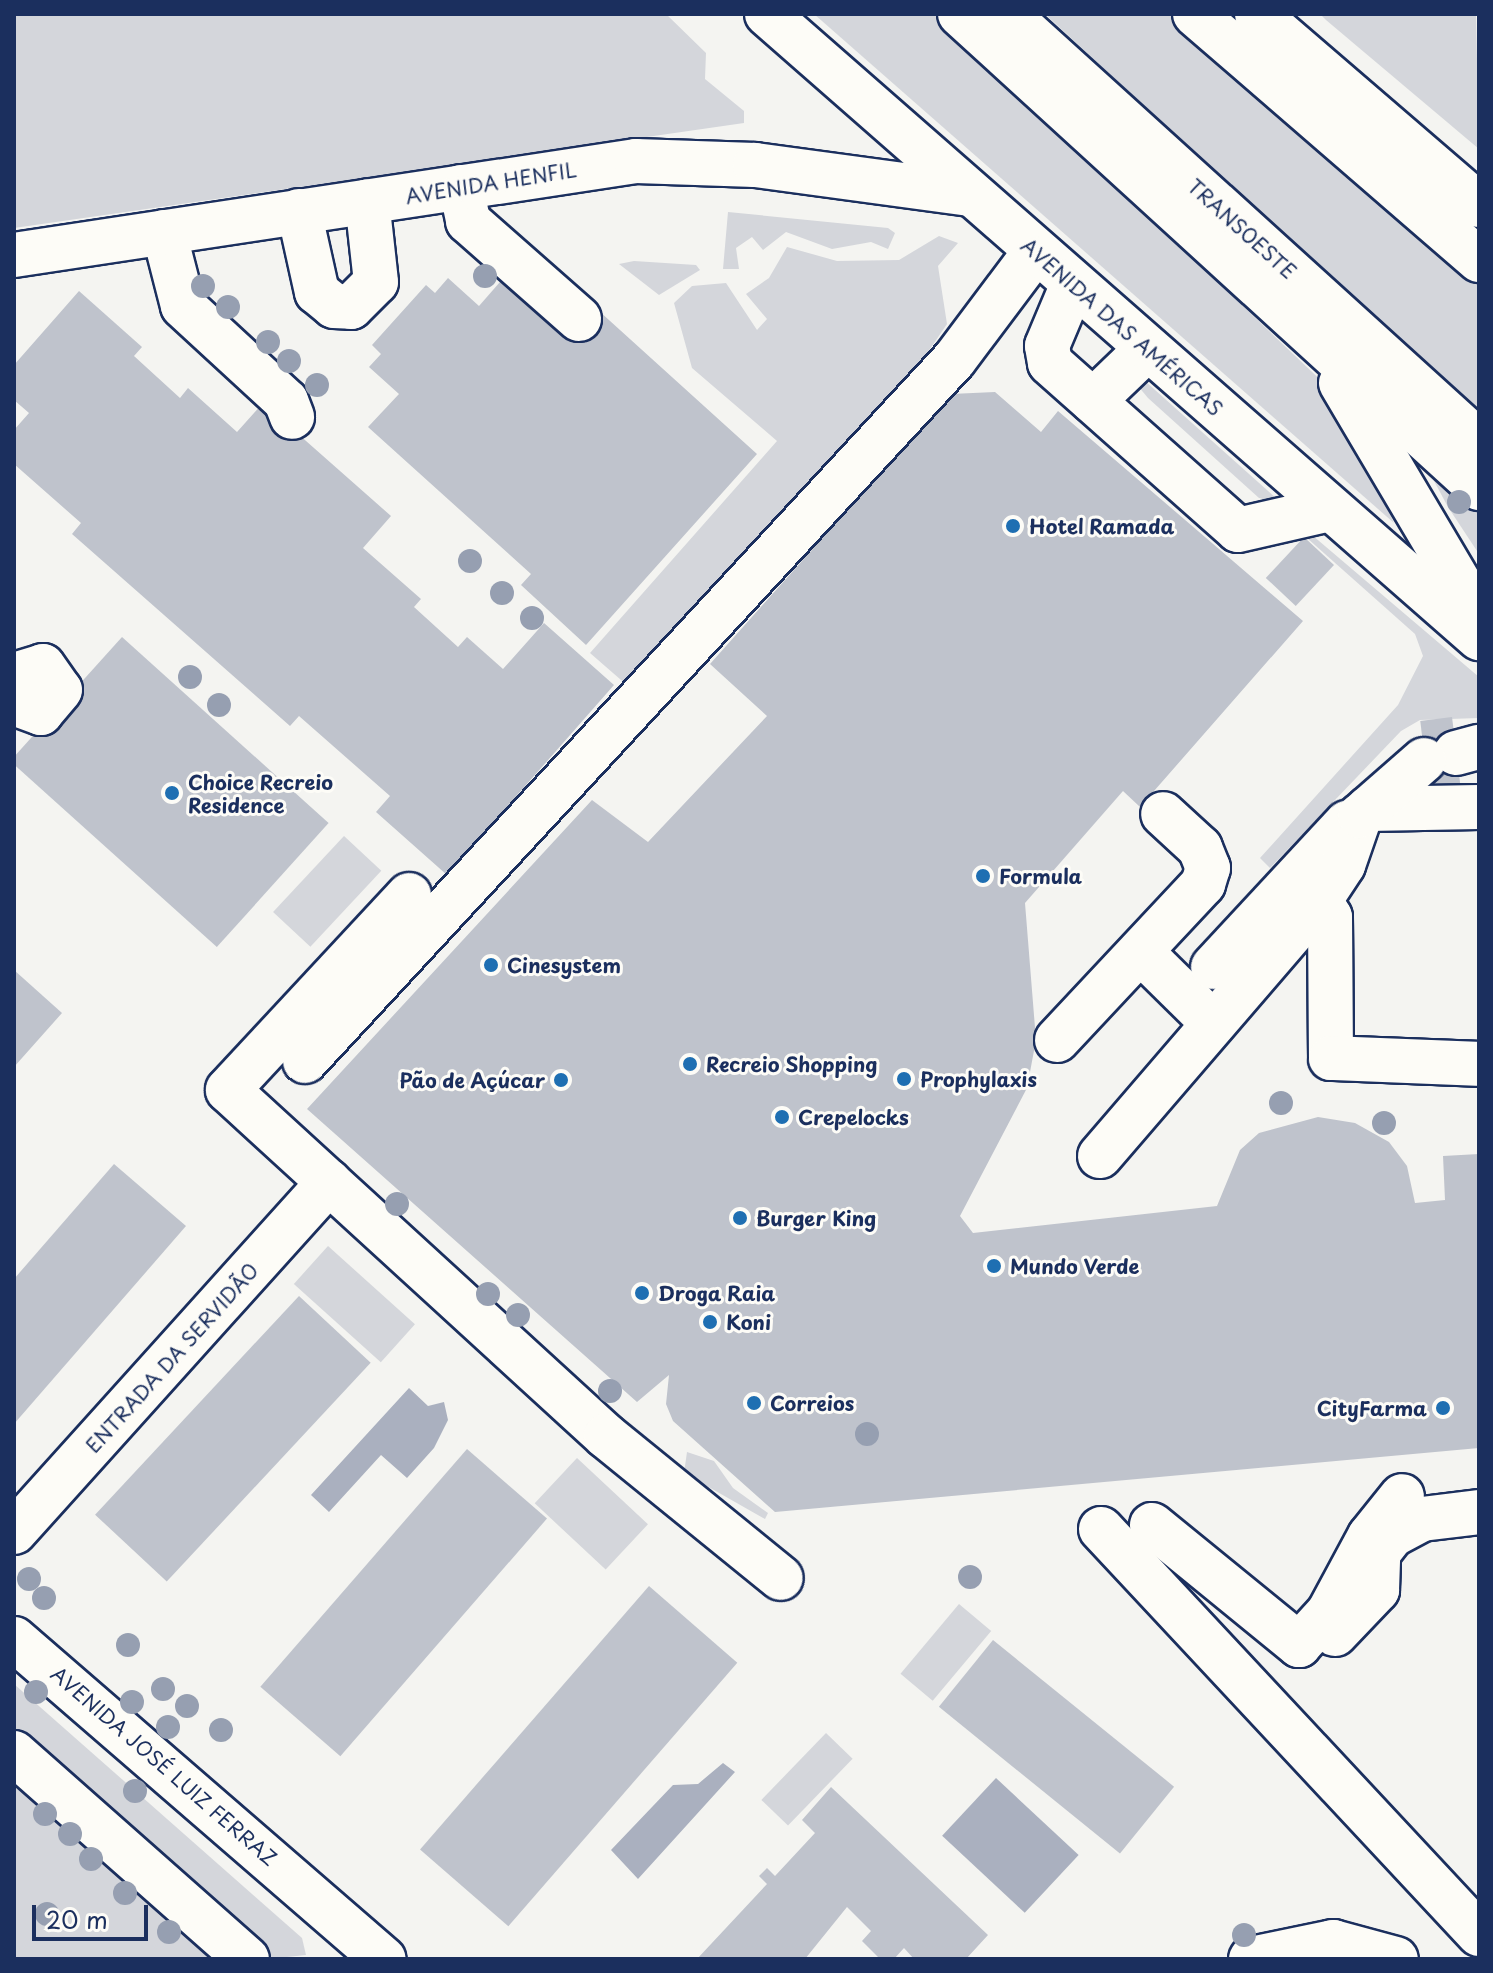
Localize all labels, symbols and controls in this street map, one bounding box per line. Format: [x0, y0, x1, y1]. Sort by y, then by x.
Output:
street label: AVENIDA HENFIL [404, 158, 578, 208]
street label: TRANSOESTE [1183, 174, 1301, 284]
street label: AVENIDA DAS AMÉRICAS [1017, 234, 1227, 420]
place label: Hotel Ramada [1029, 514, 1175, 538]
marker: Hotel Ramada [1004, 517, 1022, 535]
place label: Choice Recreio Residence [188, 770, 335, 817]
marker: Choice Recreio Residence [163, 784, 181, 802]
place label: Formula [999, 864, 1082, 888]
marker: Formula [974, 867, 992, 885]
place label: Cinesystem [507, 953, 621, 977]
marker: Cinesystem [482, 956, 500, 974]
place label: Recreio Shopping [706, 1052, 878, 1076]
marker: Recreio Shopping [681, 1055, 699, 1073]
place label: Prophylaxis [920, 1067, 1037, 1091]
place label: Pão de Açúcar [397, 1068, 545, 1092]
marker: Prophylaxis [895, 1070, 913, 1088]
marker: Pão de Açúcar [552, 1071, 570, 1089]
place label: Crepelocks [798, 1105, 909, 1129]
marker: Crepelocks [773, 1108, 791, 1126]
place label: Burger King [756, 1206, 876, 1230]
marker: Burger King [731, 1209, 749, 1227]
place label: Mundo Verde [1010, 1254, 1140, 1278]
marker: Mundo Verde [985, 1257, 1003, 1275]
street label: ENTRADA DA SERVIDÃO [80, 1258, 264, 1458]
place label: Droga Raia [658, 1281, 775, 1305]
marker: Droga Raia [633, 1284, 651, 1302]
place label: Koni [726, 1310, 771, 1334]
marker: Koni [701, 1313, 719, 1331]
place label: Correios [770, 1391, 854, 1415]
marker: Correios [745, 1394, 763, 1412]
place label: CityFarma [1317, 1396, 1427, 1420]
marker: CityFarma [1434, 1399, 1452, 1417]
street label: AVENIDA JOSÉ LUIZ FERRAZ [46, 1661, 282, 1871]
scale bar [36, 1889, 152, 1939]
text: 20 m [46, 1901, 108, 1937]

